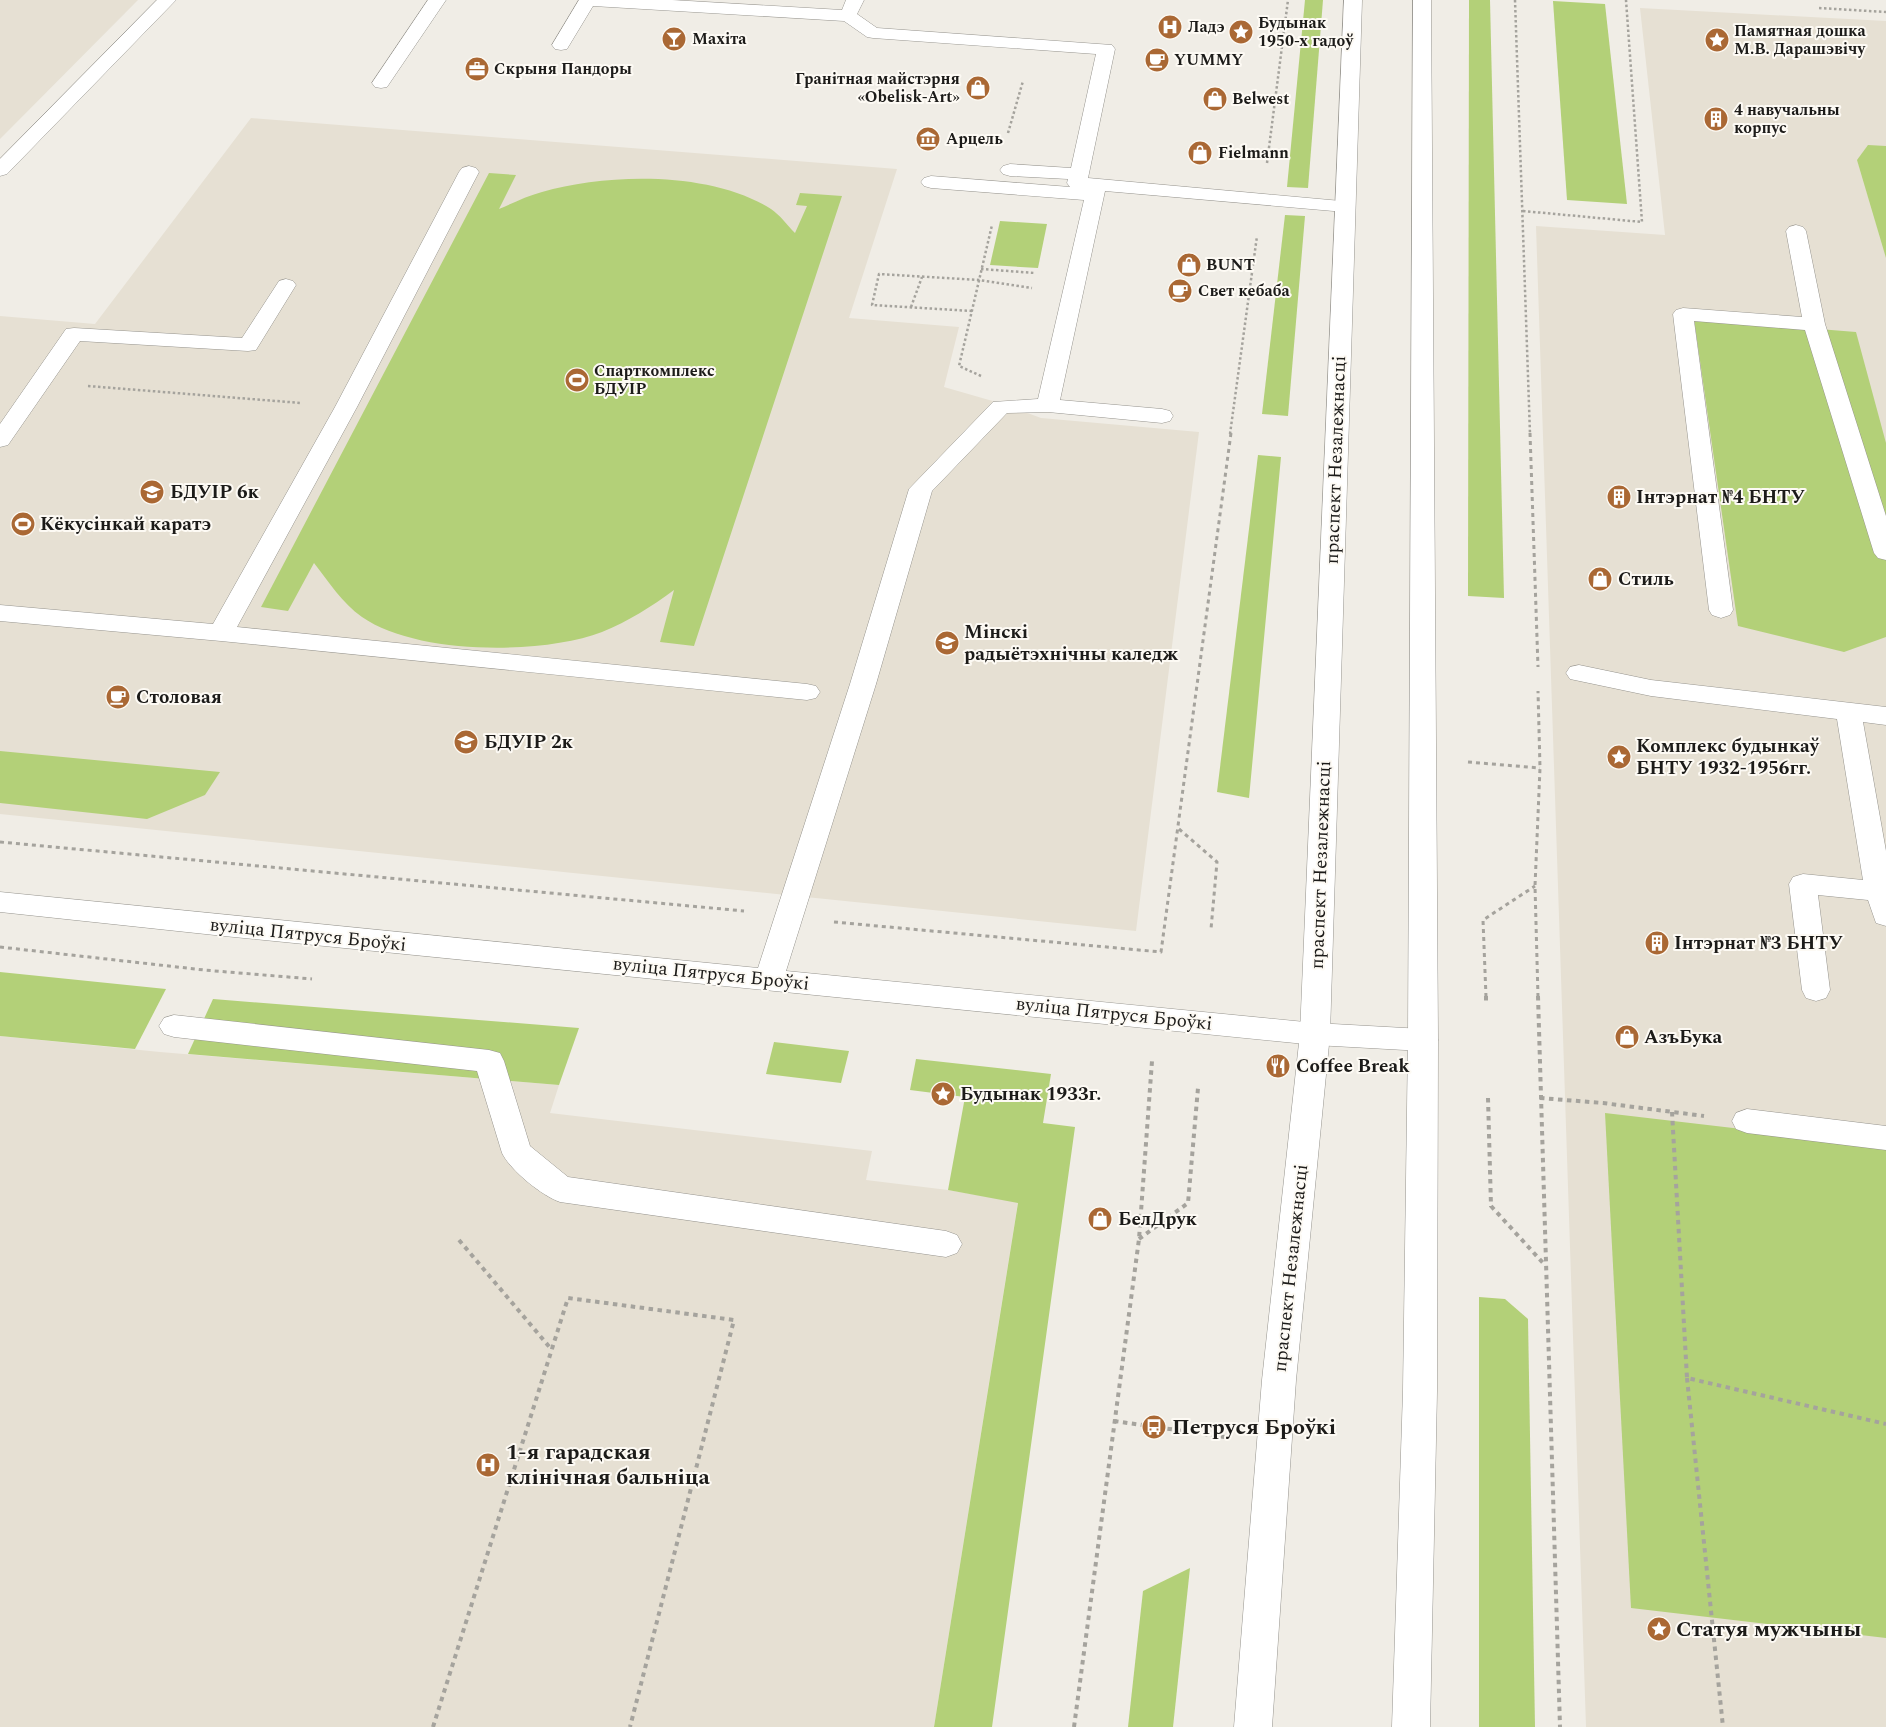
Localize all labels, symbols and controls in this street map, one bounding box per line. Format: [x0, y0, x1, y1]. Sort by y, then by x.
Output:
place label: Будынак 1950-х гадоў [1258, 11, 1354, 53]
hospital icon: Ладэ [1157, 14, 1183, 40]
place label: Ладэ [1188, 15, 1225, 39]
place icon: Будынак 1950-х гадоў [1228, 19, 1254, 45]
place label: Памятная дошка М.В. Дарашэвічу [1734, 19, 1867, 61]
bar icon: Махіта [661, 26, 687, 52]
place label: Махіта [692, 27, 747, 51]
place icon: Памятная дошка М.В. Дарашэвічу [1704, 27, 1730, 53]
cafe icon: YUMMY [1144, 47, 1170, 73]
place label: YUMMY [1174, 48, 1243, 72]
office icon: Скрыня Пандоры [464, 56, 490, 82]
place label: Скрыня Пандоры [494, 57, 632, 81]
place label: Гранітная майстэрня «Obelisk-Art» [795, 67, 961, 109]
shop icon: Гранітная майстэрня «Obelisk-Art» [965, 75, 991, 101]
shop icon: Belwest [1202, 86, 1228, 112]
place label: Belwest [1232, 87, 1289, 111]
place label: 4 навучальны корпус [1734, 98, 1840, 140]
building icon: 4 навучальны корпус [1703, 106, 1729, 132]
museum icon: Арцель [915, 126, 941, 152]
place label: Арцель [946, 127, 1003, 151]
shop icon: Fielmann [1187, 140, 1213, 166]
place label: Fielmann [1218, 141, 1289, 165]
shop icon: BUNT [1176, 252, 1202, 278]
place label: BUNT [1206, 253, 1255, 277]
cafe icon: Свет кебаба [1167, 278, 1193, 304]
place label: Свет кебаба [1198, 279, 1291, 303]
street label: праспект Незалежнасці [1318, 355, 1354, 565]
place label: Спарткомплекс БДУІР [594, 359, 715, 401]
sports icon: Спарткомплекс БДУІР [564, 367, 590, 393]
place label: БДУІР 6к [170, 478, 260, 507]
school or university icon: БДУІР 6к [139, 479, 165, 505]
place label: Інтэрнат №4 БНТУ [1636, 483, 1805, 512]
building icon: Інтэрнат №4 БНТУ [1606, 484, 1632, 510]
place label: Кёкусінкай каратэ [40, 510, 211, 539]
sports icon: Кёкусінкай каратэ [10, 511, 36, 537]
place label: Стиль [1618, 565, 1674, 594]
shop icon: Стиль [1587, 566, 1613, 592]
place label: Мінскі радыётэхнічны каледж [964, 618, 1178, 669]
school or university icon: Мінскі радыётэхнічны каледж [934, 630, 960, 656]
place label: Столовая [136, 683, 222, 712]
cafe icon: Столовая [105, 684, 131, 710]
place label: БДУІР 2к [484, 728, 574, 757]
school or university icon: БДУІР 2к [453, 729, 479, 755]
place label: Комплекс будынкаў БНТУ 1932-1956гг. [1636, 732, 1820, 783]
place icon: Комплекс будынкаў БНТУ 1932-1956гг. [1606, 744, 1632, 770]
street label: праспект Незалежнасці [1303, 760, 1339, 970]
street label: вуліца Пятруся Броўкі [208, 910, 408, 960]
place label: Інтэрнат №3 БНТУ [1674, 929, 1843, 958]
building icon: Інтэрнат №3 БНТУ [1644, 930, 1670, 956]
street label: вуліца Пятруся Броўкі [611, 949, 811, 999]
street label: вуліца Пятруся Броўкі [1014, 989, 1214, 1039]
place label: АзъБука [1644, 1023, 1723, 1052]
shop icon: АзъБука [1614, 1024, 1640, 1050]
place label: Coffee Break [1296, 1052, 1410, 1081]
restaurant icon: Coffee Break [1265, 1053, 1291, 1079]
place label: Будынак 1933г. [960, 1080, 1101, 1109]
place icon: Будынак 1933г. [930, 1081, 956, 1107]
street label: праспект Незалежнасці [1266, 1163, 1316, 1373]
place label: БелДрук [1118, 1205, 1198, 1234]
shop icon: БелДрук [1087, 1206, 1113, 1232]
place label: Петруся Броўкі [1172, 1411, 1336, 1444]
bus stop icon: Петруся Броўкі [1141, 1414, 1167, 1440]
place label: 1-я гарадская клінічная бальніца [506, 1436, 710, 1494]
hospital icon: 1-я гарадская клінічная бальніца [475, 1452, 501, 1478]
place label: Статуя мужчыны [1676, 1613, 1862, 1646]
place icon: Статуя мужчыны [1646, 1616, 1672, 1642]

